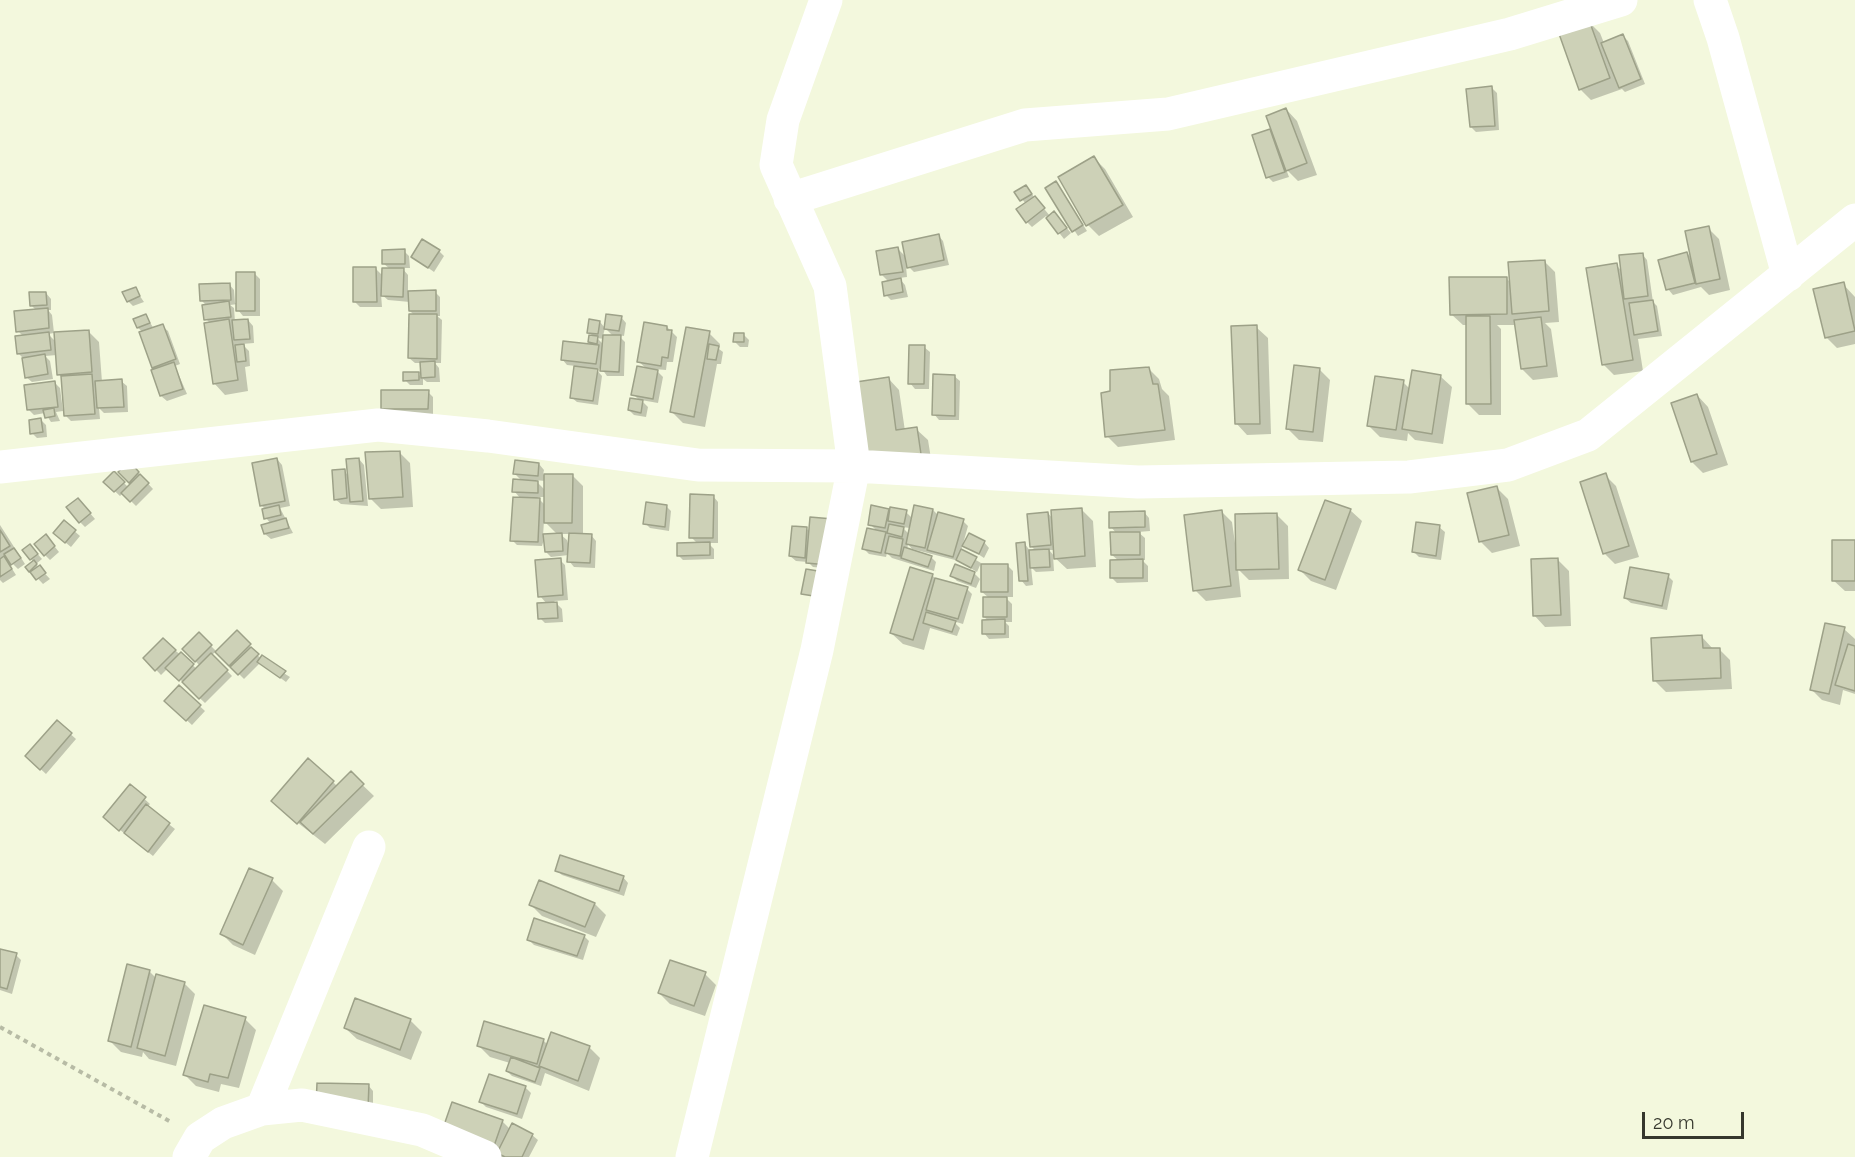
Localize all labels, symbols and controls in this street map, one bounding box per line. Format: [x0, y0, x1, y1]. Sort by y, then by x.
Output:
scale bar [1645, 1100, 1747, 1138]
text: 20 m [1653, 1112, 1695, 1133]

